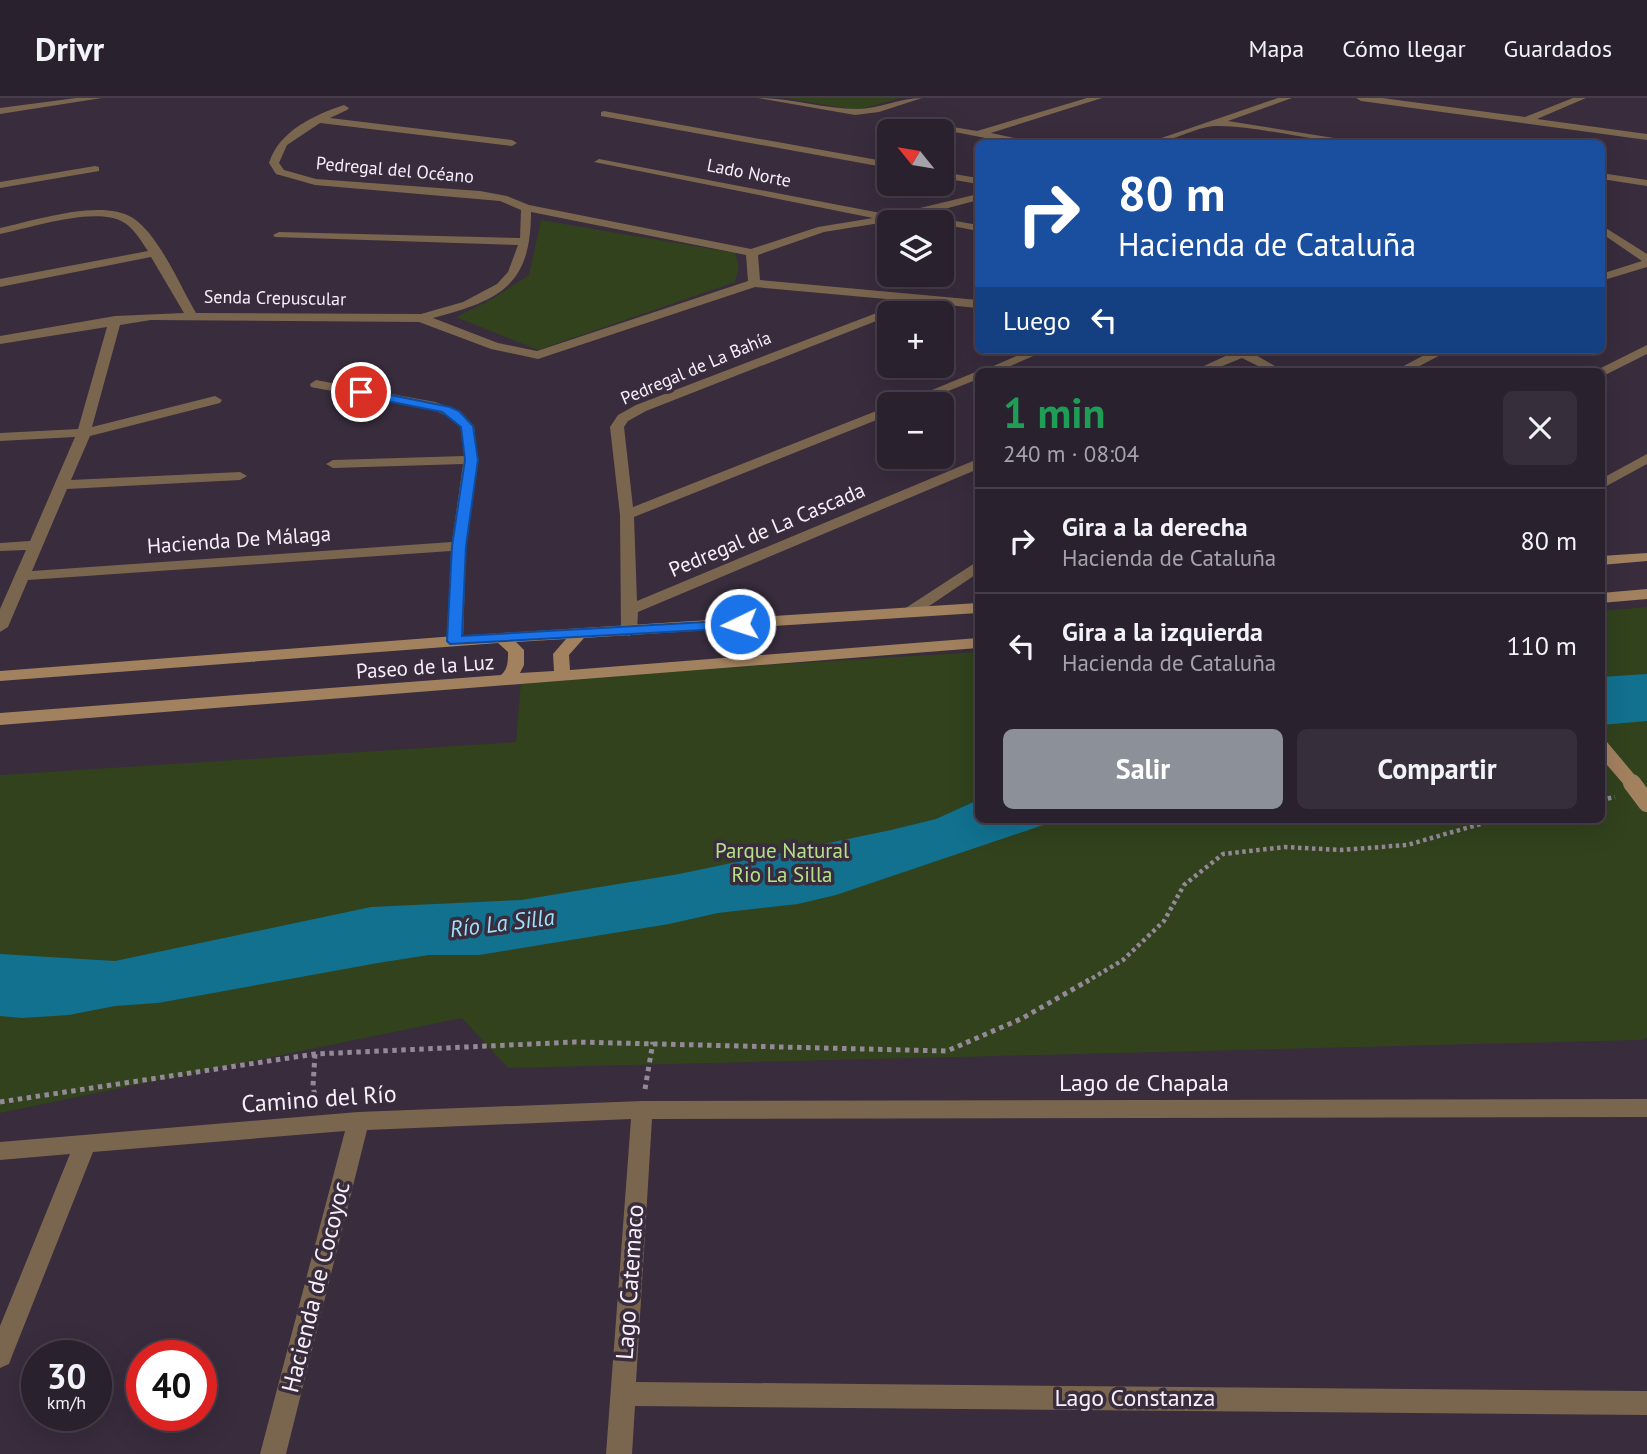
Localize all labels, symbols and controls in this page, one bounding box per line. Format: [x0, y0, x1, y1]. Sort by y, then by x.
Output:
text: Drivr [35, 27, 104, 70]
text: Mapa [1248, 33, 1304, 64]
text: Cómo llegar [1342, 33, 1466, 64]
text: Guardados [1504, 33, 1612, 64]
north arrow [877, 119, 954, 196]
map controls [877, 119, 954, 469]
street label: Pedregal del Océano [315, 151, 475, 188]
street label: Lado Norte [705, 153, 793, 192]
text: 80 m [1118, 161, 1225, 225]
icon: right [1003, 168, 1094, 259]
button: layers [877, 210, 954, 287]
text: Hacienda de Cataluña [1118, 223, 1416, 265]
street label: Senda Crepuscular [204, 285, 346, 310]
button: + [877, 301, 954, 378]
icon: left [1085, 301, 1123, 339]
text: Luego [1003, 304, 1071, 337]
street label: Pedregal de La Bahía [617, 325, 775, 410]
pin [331, 362, 391, 422]
icon: arrive [342, 373, 380, 411]
text: 1 min [1003, 385, 1105, 440]
button: close [1503, 391, 1577, 465]
button: − [877, 392, 954, 469]
text: 240 m · 08:04 [1003, 439, 1139, 468]
street label: Pedregal de La Cascada [665, 476, 869, 583]
text: Gira a la derecha [1062, 510, 1248, 543]
street label: Hacienda De Málaga [146, 520, 332, 559]
icon: right [1003, 522, 1041, 560]
text: 80 m [1521, 524, 1577, 557]
text: Hacienda de Cataluña [1062, 543, 1276, 572]
position arrow [703, 587, 777, 661]
text: Gira a la izquierda [1062, 615, 1263, 648]
icon: left [1003, 627, 1041, 665]
text: 110 m [1506, 629, 1577, 662]
street label: Paseo de la Luz [355, 648, 495, 685]
text: Hacienda de Cataluña [1062, 648, 1276, 677]
button: Salir [1003, 729, 1283, 809]
button: Compartir [1297, 729, 1577, 809]
park label: Parque Natural Rio La Silla [715, 837, 849, 888]
water label: Río La Silla [448, 902, 556, 943]
street label: Lago de Chapala [1059, 1067, 1229, 1098]
street label: Camino del Río [240, 1078, 398, 1119]
street label: Hacienda de Cocoyoc [274, 1178, 357, 1396]
street label: Lago Catemaco [609, 1203, 650, 1361]
speed limit sign: 40 [126, 1340, 217, 1431]
text: 30 [47, 1353, 86, 1399]
street label: Lago Constanza [1055, 1382, 1215, 1413]
text: km/h [47, 1391, 86, 1414]

